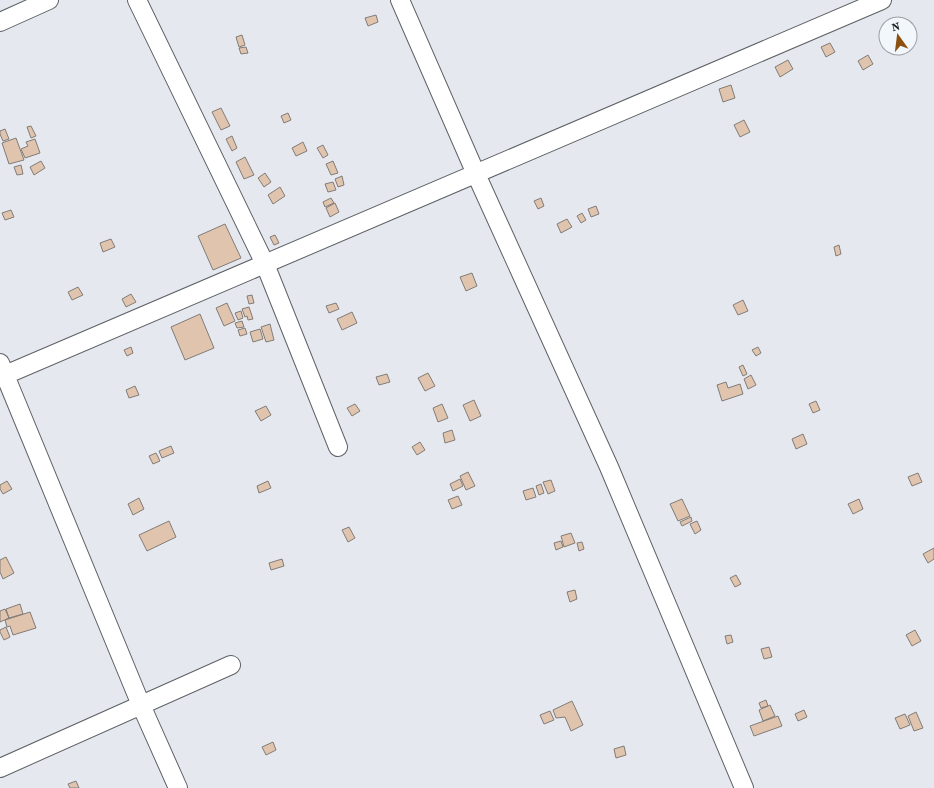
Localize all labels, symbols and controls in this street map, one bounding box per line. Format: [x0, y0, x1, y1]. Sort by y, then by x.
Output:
north arrow [878, 16, 918, 56]
text: N [890, 19, 901, 35]

